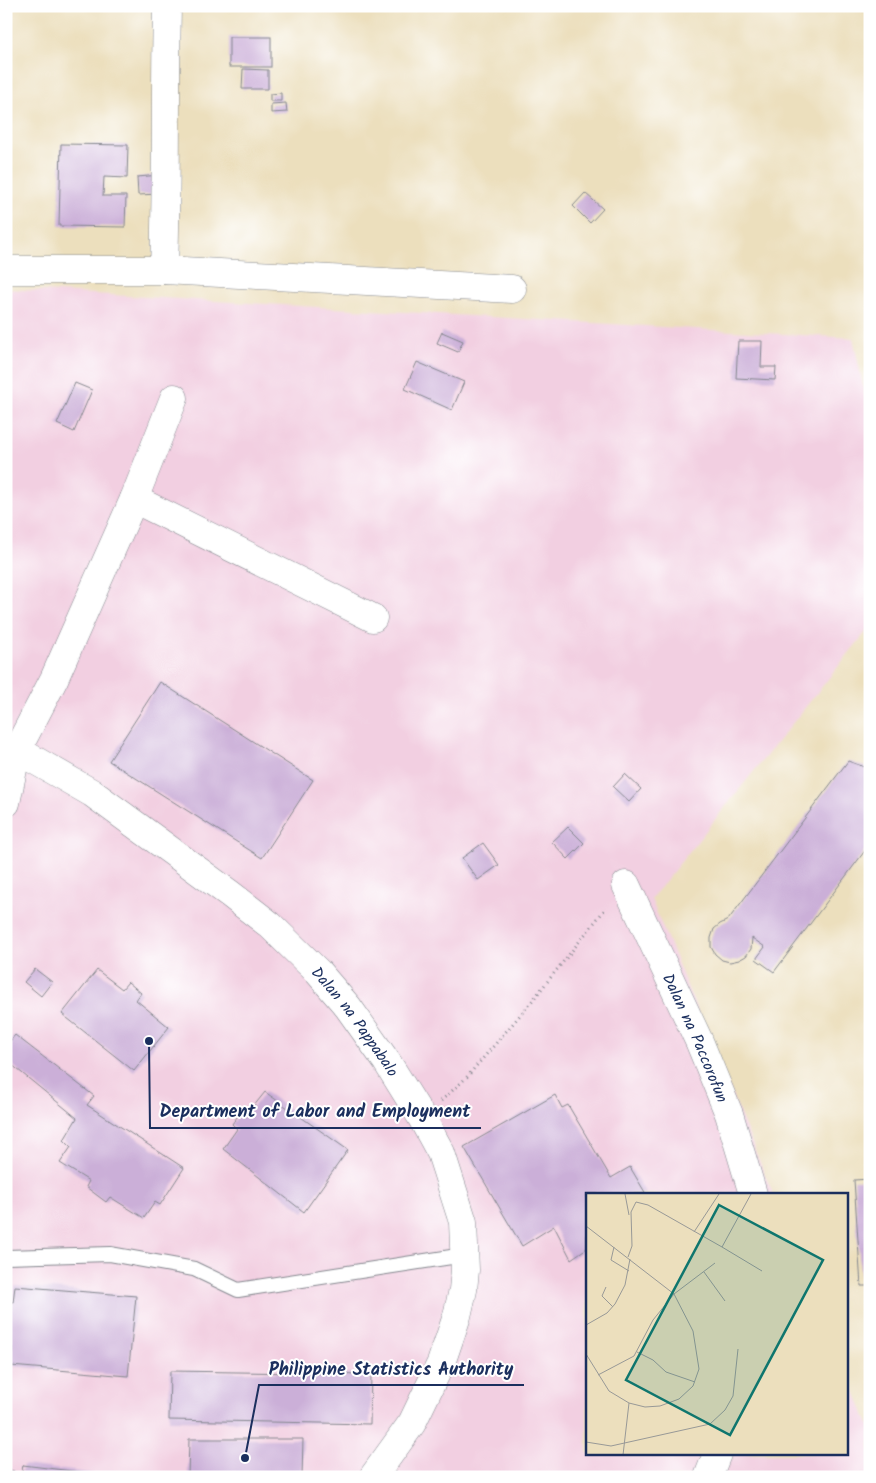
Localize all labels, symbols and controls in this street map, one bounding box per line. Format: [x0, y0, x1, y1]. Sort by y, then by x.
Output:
street label: Dalan na Pappabalo [305, 962, 404, 1082]
street label: Dalan na Paccorofun [655, 969, 734, 1107]
callout: Department of Labor and Employment [150, 1095, 481, 1128]
text: Department of Labor and Employment [160, 1098, 471, 1127]
inset map [586, 1193, 848, 1456]
callout: Philippine Statistics Authority [259, 1352, 524, 1385]
text: Philippine Statistics Authority [269, 1356, 514, 1385]

